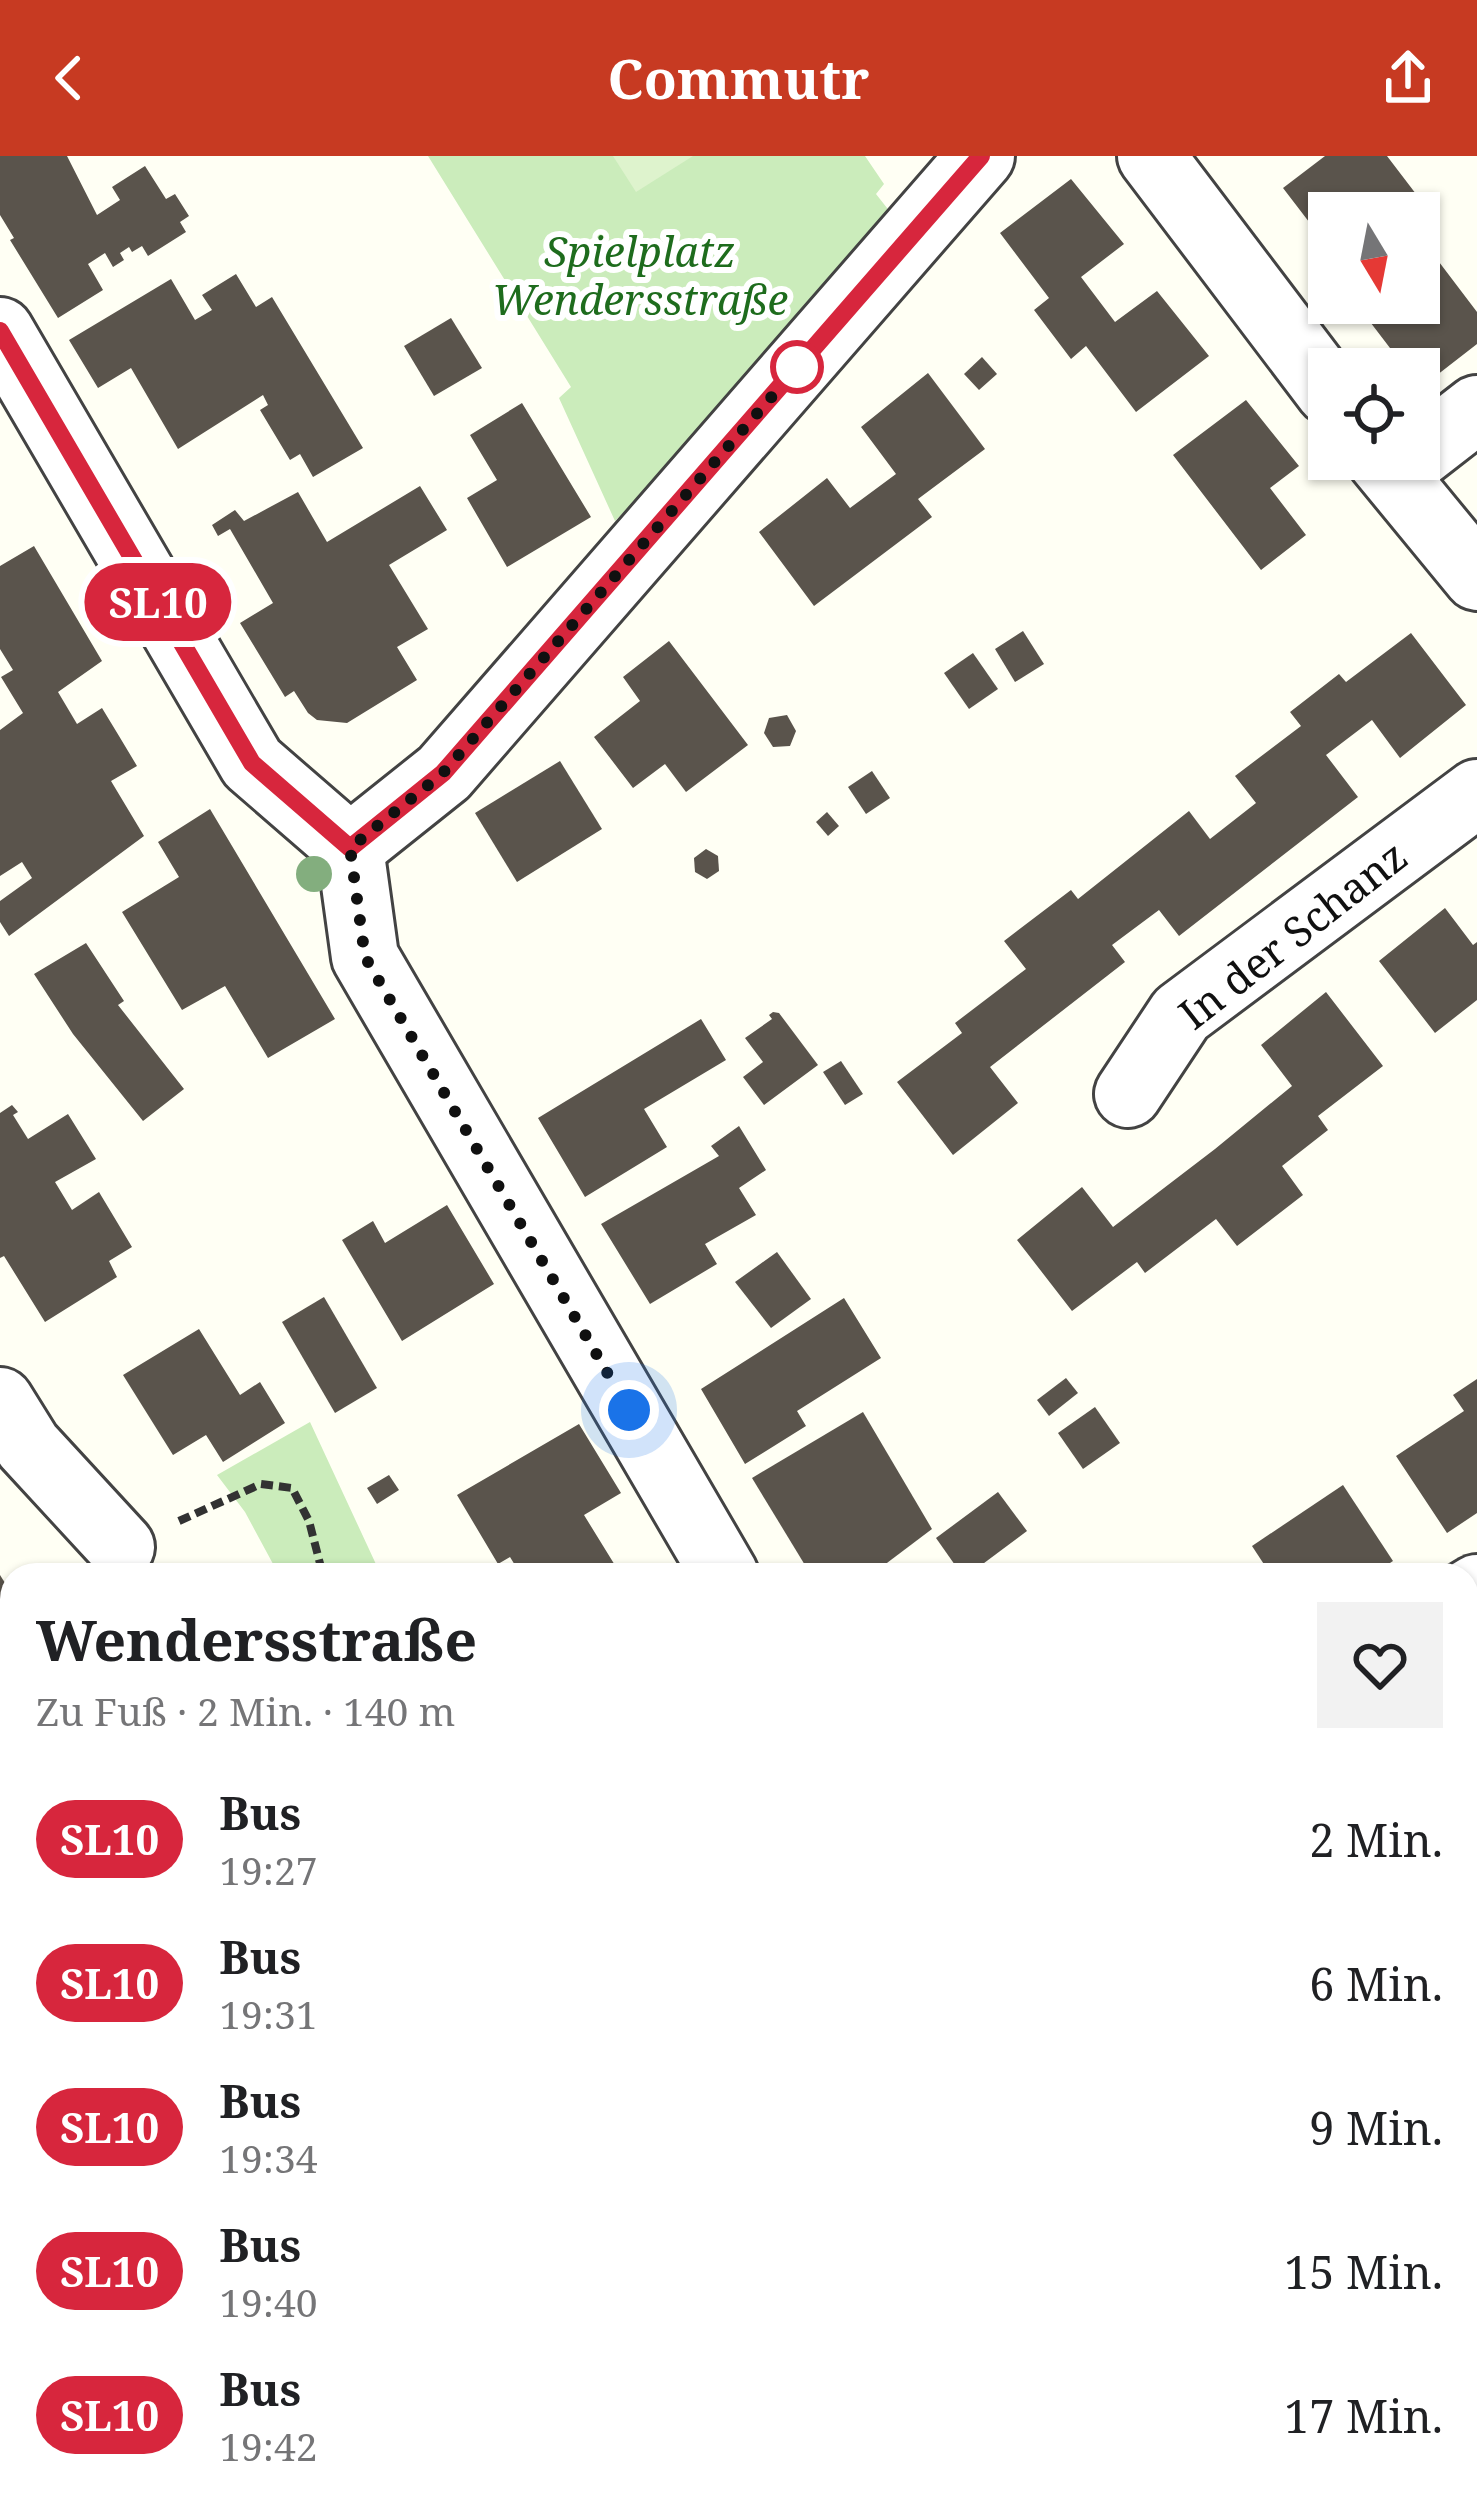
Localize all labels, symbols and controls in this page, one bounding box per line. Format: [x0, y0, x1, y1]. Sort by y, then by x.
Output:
text: Commutr [608, 41, 869, 115]
icon: back [36, 45, 102, 111]
icon: share [1375, 45, 1441, 111]
north arrow [1308, 192, 1440, 324]
map controls [1308, 192, 1440, 480]
park label: Spielplatz Wendersstraße [492, 222, 788, 327]
unlabelled marker [772, 342, 822, 392]
button: locate [1308, 348, 1440, 480]
line badge: SL10 [74, 563, 242, 641]
text: SL10 [108, 573, 208, 630]
street label: In der Schanz [1166, 827, 1418, 1041]
your location [599, 1380, 659, 1440]
text: Wendersstraße [36, 1600, 477, 1678]
button: heart [1317, 1602, 1443, 1728]
text: Zu Fuß · 2 Min. · 140 m [36, 1684, 455, 1737]
text: Bus [219, 1782, 301, 1843]
text: 2 Min. [1309, 1809, 1443, 1870]
text: SL10 [60, 1810, 159, 1867]
text: 19:27 [219, 1843, 318, 1896]
text: Bus [219, 1926, 301, 1987]
text: 6 Min. [1309, 1953, 1443, 2014]
text: SL10 [60, 1954, 159, 2011]
text: 19:31 [219, 1987, 318, 2040]
text: Bus [219, 2070, 301, 2131]
text: 9 Min. [1309, 2097, 1443, 2158]
text: SL10 [60, 2098, 159, 2155]
text: 19:34 [219, 2131, 318, 2184]
text: Bus [219, 2214, 301, 2275]
text: 15 Min. [1284, 2241, 1443, 2302]
text: SL10 [60, 2242, 159, 2299]
text: 19:40 [219, 2275, 318, 2328]
text: Bus [219, 2358, 301, 2419]
text: 17 Min. [1284, 2385, 1443, 2446]
text: SL10 [60, 2386, 159, 2443]
text: 19:42 [219, 2419, 318, 2472]

